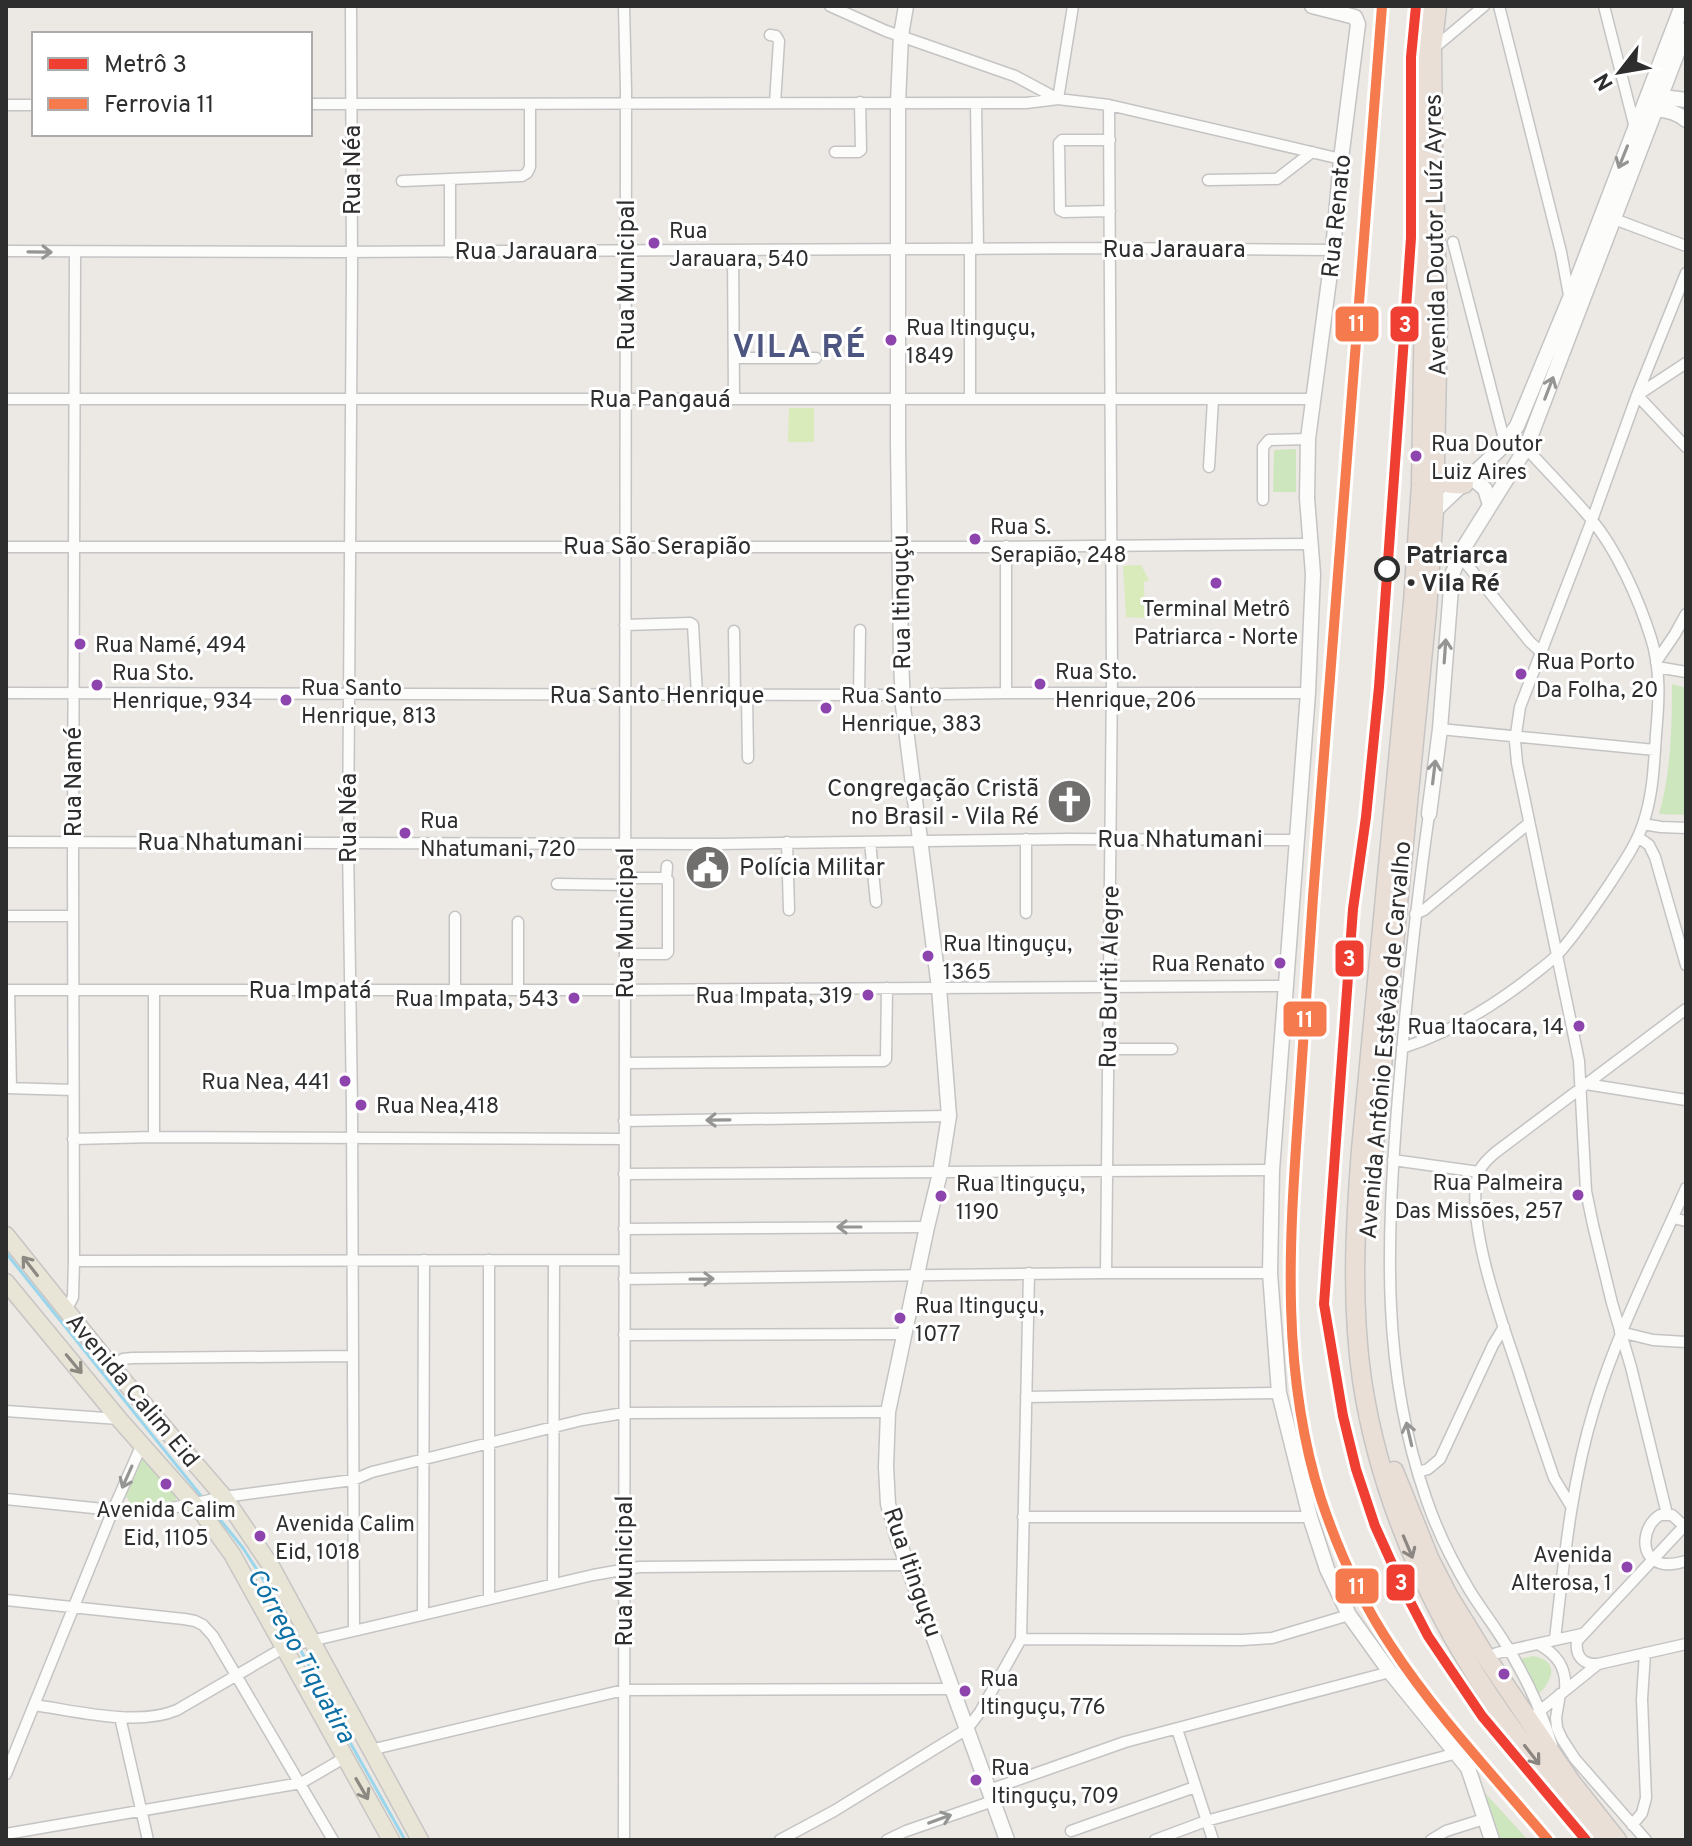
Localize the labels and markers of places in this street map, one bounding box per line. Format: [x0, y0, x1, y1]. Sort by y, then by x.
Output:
place label: Rua Jarauara, 540 [669, 219, 809, 274]
marker: Rua Jarauara, 540 [646, 235, 662, 251]
place label: Rua Itinguçu, 1849 [906, 316, 1035, 371]
marker: Rua Itinguçu, 1849 [883, 332, 899, 348]
place label: Rua Doutor Luiz Aires [1431, 432, 1543, 487]
marker: Rua Doutor Luiz Aires [1408, 448, 1424, 464]
place label: Rua S. Serapião, 248 [990, 515, 1127, 570]
marker: Rua S. Serapião, 248 [967, 531, 983, 547]
place label: Patriarca • Vila Ré [1406, 542, 1508, 600]
marker: Patriarca • Vila Ré [1375, 557, 1399, 581]
marker: Terminal Metrô Patriarca - Norte [1208, 575, 1224, 591]
place label: Terminal Metrô Patriarca - Norte [1134, 597, 1298, 652]
place label: Rua Namé, 494 [95, 633, 246, 660]
marker: Rua Namé, 494 [72, 636, 88, 652]
place label: Rua Porto Da Folha, 20 [1536, 650, 1658, 705]
place label: Rua Sto. Henrique, 206 [1055, 660, 1196, 715]
place label: Rua Sto. Henrique, 934 [112, 661, 253, 716]
marker: Rua Porto Da Folha, 20 [1513, 666, 1529, 682]
place label: Rua Santo Henrique, 813 [301, 676, 437, 731]
marker: Rua Sto. Henrique, 206 [1032, 676, 1048, 692]
marker: Rua Sto. Henrique, 934 [89, 677, 105, 693]
place label: Rua Santo Henrique, 383 [841, 684, 982, 739]
marker: Rua Santo Henrique, 813 [278, 692, 294, 708]
marker: Rua Santo Henrique, 383 [818, 700, 834, 716]
place label: Congregação Cristã no Brasil - Vila Ré [827, 775, 1039, 833]
church icon: Congregação Cristã no Brasil - Vila Ré [1046, 778, 1094, 826]
place label: Rua Nhatumani, 720 [420, 809, 576, 864]
marker: Rua Nhatumani, 720 [397, 825, 413, 841]
public building icon: Polícia Militar [684, 843, 732, 891]
place label: Polícia Militar [739, 854, 885, 884]
place label: Rua Itinguçu, 1365 [943, 932, 1072, 987]
marker: Rua Itinguçu, 1365 [920, 948, 936, 964]
place label: Rua Renato [1151, 952, 1265, 979]
marker: Rua Renato [1272, 955, 1288, 971]
place label: Rua Impata, 319 [695, 984, 853, 1011]
place label: Rua Impata, 543 [395, 987, 559, 1014]
marker: Rua Impata, 319 [860, 987, 876, 1003]
marker: Rua Impata, 543 [566, 990, 582, 1006]
place label: Rua Itaocara, 14 [1407, 1015, 1564, 1042]
marker: Rua Itaocara, 14 [1571, 1018, 1587, 1034]
place label: Rua Nea, 441 [201, 1070, 330, 1097]
marker: Rua Nea, 441 [337, 1073, 353, 1089]
place label: Rua Nea,418 [376, 1094, 499, 1121]
marker: Rua Nea,418 [353, 1097, 369, 1113]
place label: Rua Palmeira Das Missões, 257 [1395, 1171, 1563, 1226]
place label: Rua Itinguçu, 1190 [956, 1172, 1085, 1227]
marker: Rua Palmeira Das Missões, 257 [1570, 1187, 1586, 1203]
marker: Rua Itinguçu, 1190 [933, 1188, 949, 1204]
place label: Rua Itinguçu, 1077 [915, 1294, 1044, 1349]
marker: Rua Itinguçu, 1077 [892, 1310, 908, 1326]
marker: Avenida Calim Eid, 1105 [158, 1476, 174, 1492]
place label: Avenida Calim Eid, 1105 [96, 1498, 236, 1553]
place label: Avenida Calim Eid, 1018 [275, 1512, 415, 1567]
marker: Avenida Calim Eid, 1018 [252, 1528, 268, 1544]
place label: Avenida Alterosa, 1 [1511, 1543, 1612, 1598]
marker: Avenida Alterosa, 1 [1619, 1559, 1635, 1575]
unlabelled marker [1496, 1666, 1512, 1682]
place label: Rua Itinguçu, 776 [980, 1667, 1106, 1722]
marker: Rua Itinguçu, 776 [957, 1683, 973, 1699]
place label: Rua Itinguçu, 709 [991, 1756, 1119, 1811]
marker: Rua Itinguçu, 709 [968, 1772, 984, 1788]

